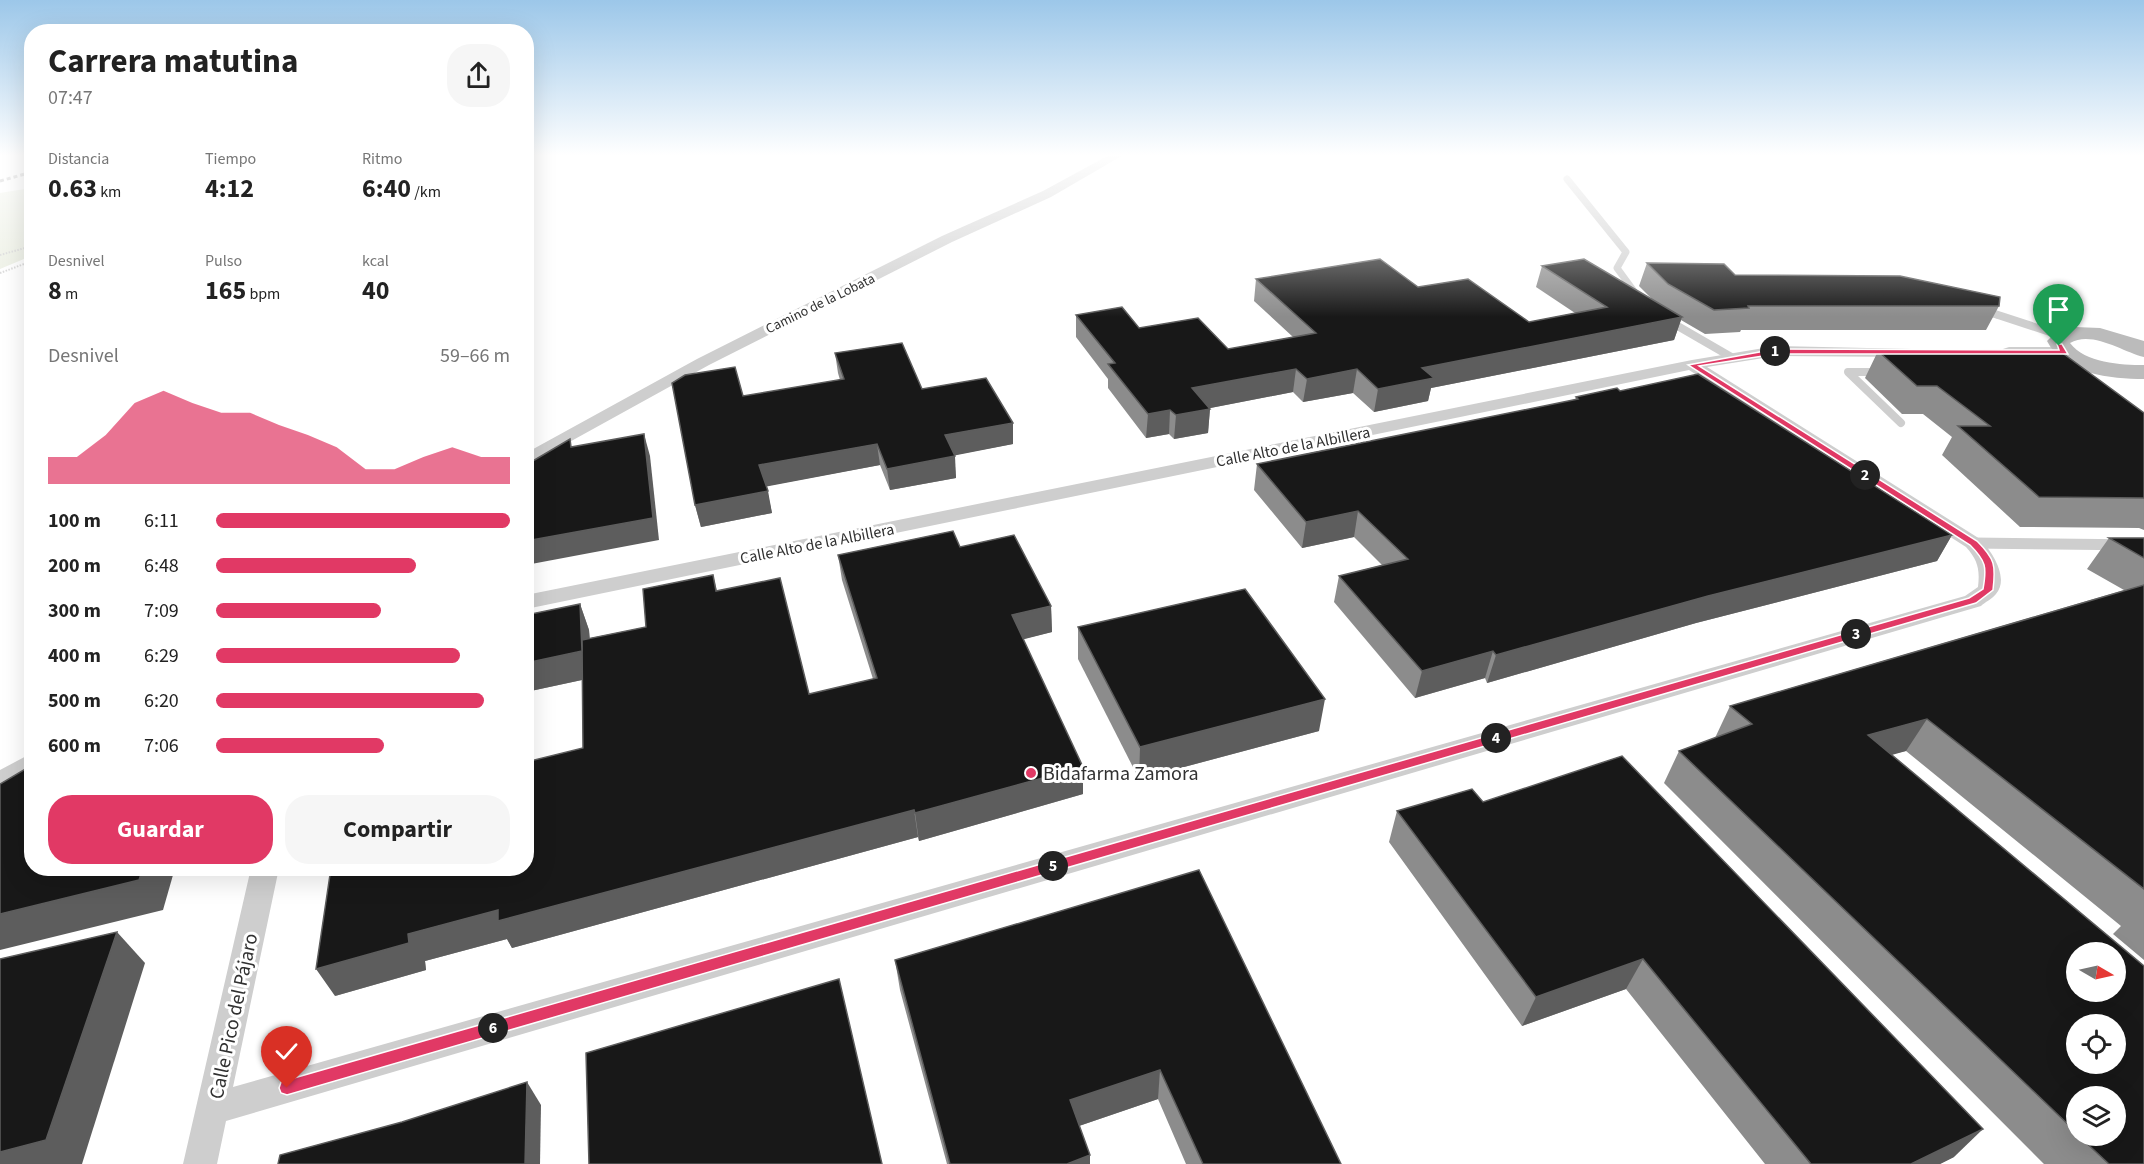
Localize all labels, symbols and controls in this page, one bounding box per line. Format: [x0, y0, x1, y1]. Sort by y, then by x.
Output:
text: Carrera matutina [48, 38, 298, 85]
button: share [447, 44, 510, 107]
text: 07:47 [48, 84, 93, 112]
text: Distancia [48, 148, 109, 170]
text: Tiempo [205, 148, 256, 170]
text: Ritmo [362, 148, 402, 170]
text: 0.63 [48, 170, 97, 207]
text: 4:12 [205, 170, 254, 207]
text: 6:40 [362, 170, 411, 207]
text: km [97, 181, 121, 203]
text: /km [411, 181, 441, 203]
text: Desnivel [48, 250, 105, 272]
text: Pulso [205, 250, 242, 272]
text: kcal [362, 250, 389, 272]
street label: Camino de la Lobata [762, 269, 878, 339]
text: 8 [48, 272, 62, 309]
text: 165 [205, 272, 246, 309]
text: 40 [362, 272, 389, 309]
text: m [62, 283, 78, 305]
text: bpm [246, 283, 280, 305]
pin [2033, 284, 2084, 346]
icon: arrive [2042, 293, 2075, 326]
pin: 1 [1760, 336, 1790, 366]
text: 1 [1771, 340, 1779, 362]
text: Desnivel [48, 342, 119, 370]
text: 59–66 m [440, 342, 510, 370]
street label: Calle Alto de la Albillera [1214, 421, 1372, 473]
pin: 2 [1850, 460, 1880, 490]
text: 2 [1861, 464, 1869, 486]
text: 100 m [48, 507, 101, 535]
text: 6:11 [144, 507, 179, 535]
street label: Calle Alto de la Albillera [738, 518, 896, 570]
text: 200 m [48, 552, 101, 580]
text: 6:48 [144, 552, 179, 580]
text: 300 m [48, 597, 101, 625]
text: 7:09 [144, 597, 179, 625]
pin: 3 [1841, 619, 1871, 649]
text: 3 [1852, 623, 1860, 645]
text: 400 m [48, 642, 101, 670]
text: 6:29 [144, 642, 179, 670]
text: 500 m [48, 687, 101, 715]
text: 6:20 [144, 687, 179, 715]
pin: 4 [1481, 723, 1511, 753]
text: 4 [1492, 727, 1500, 749]
text: 600 m [48, 732, 101, 760]
text: 7:06 [144, 732, 179, 760]
place label: Bidafarma Zamora [1043, 760, 1198, 788]
marker: Bidafarma Zamora [1024, 766, 1038, 780]
button: Guardar [48, 795, 273, 864]
button: Compartir [285, 795, 510, 864]
pin: 5 [1038, 851, 1068, 881]
text: 5 [1049, 855, 1057, 877]
street label: Calle Pico del Pájaro [203, 931, 265, 1102]
north arrow [2066, 942, 2126, 1002]
map controls [2066, 942, 2126, 1146]
pin: 6 [478, 1013, 508, 1043]
button: locate [2066, 1014, 2126, 1074]
text: 6 [489, 1017, 497, 1039]
pin [261, 1026, 312, 1088]
icon: check [270, 1035, 303, 1068]
button: layers [2066, 1086, 2126, 1146]

